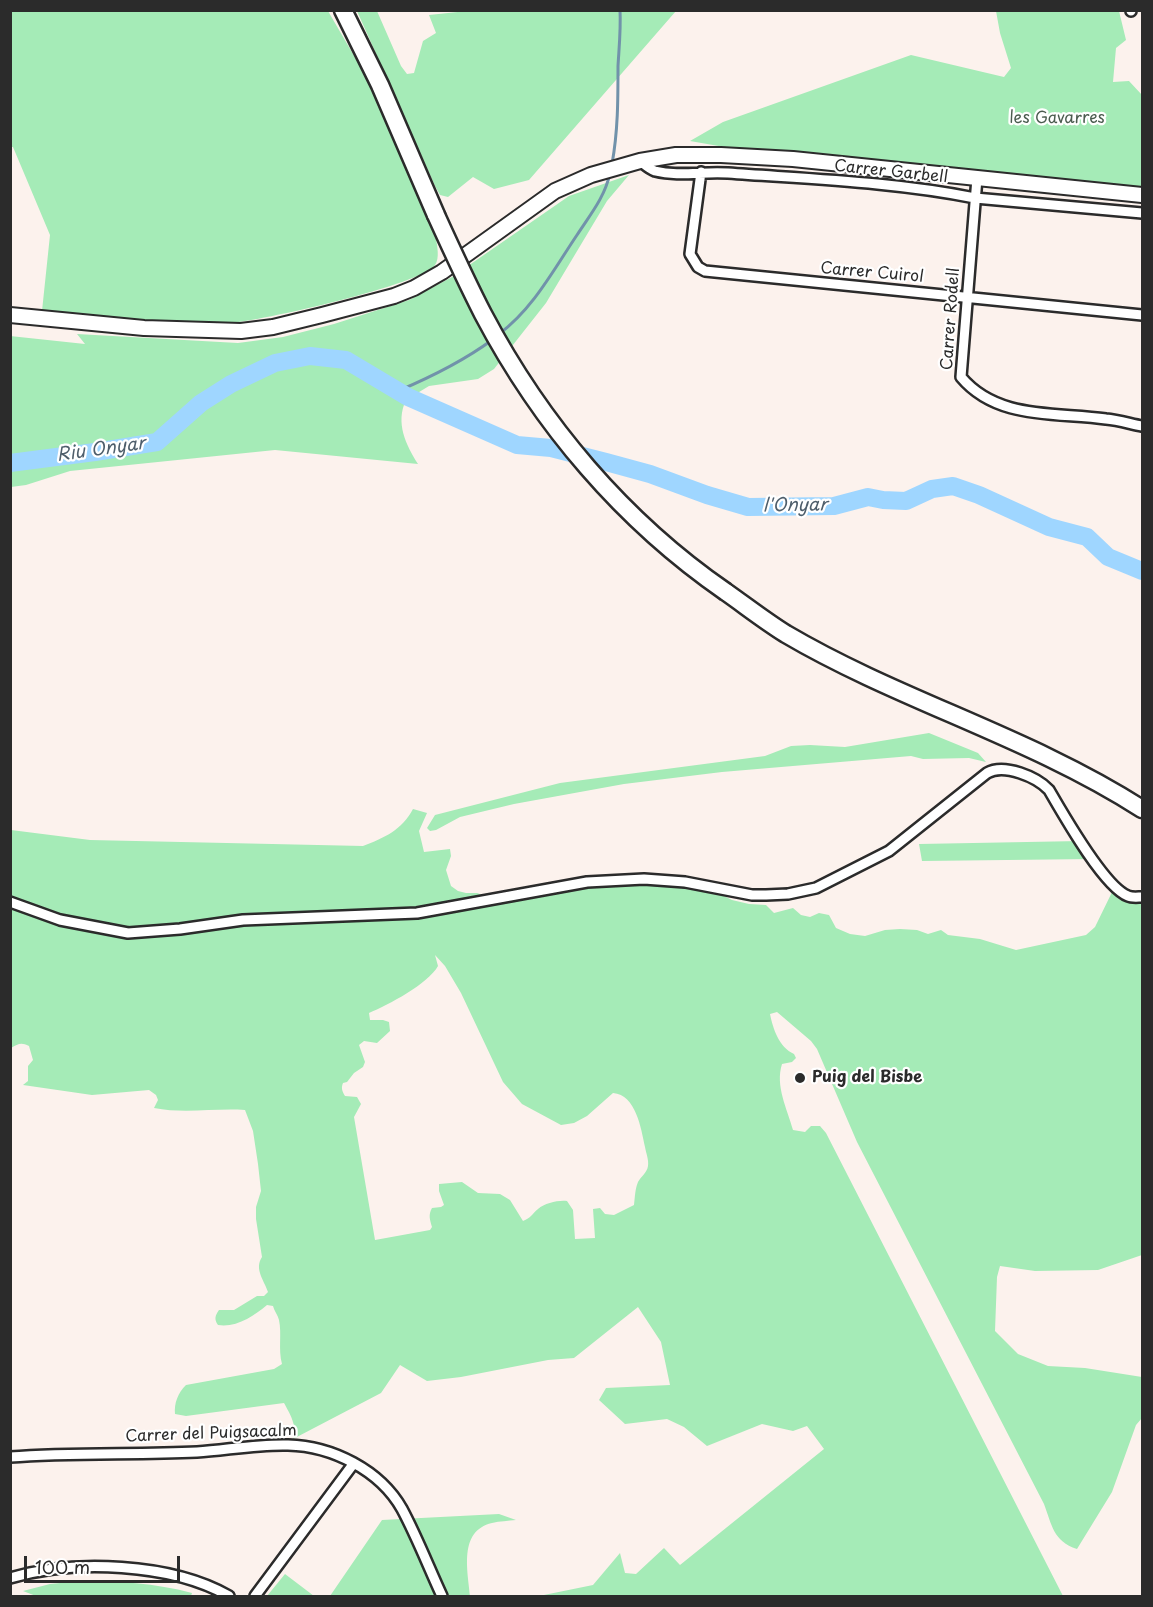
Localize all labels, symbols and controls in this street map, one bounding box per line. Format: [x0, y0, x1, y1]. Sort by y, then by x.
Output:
park label: les Gavarres [1009, 109, 1105, 129]
street label: Carrer Garbell [833, 156, 949, 188]
street label: Carrer Cuirol [820, 259, 924, 287]
street label: Carrer Rodell [938, 267, 964, 371]
water label: Riu Onyar [55, 433, 147, 467]
water label: l'Onyar [763, 495, 827, 517]
place label: Puig del Bisbe [812, 1068, 922, 1088]
marker: Puig del Bisbe [793, 1071, 807, 1085]
street label: Carrer del Puigsacalm [125, 1421, 297, 1447]
scale bar [27, 1544, 183, 1582]
text: 100 m [35, 1553, 90, 1580]

